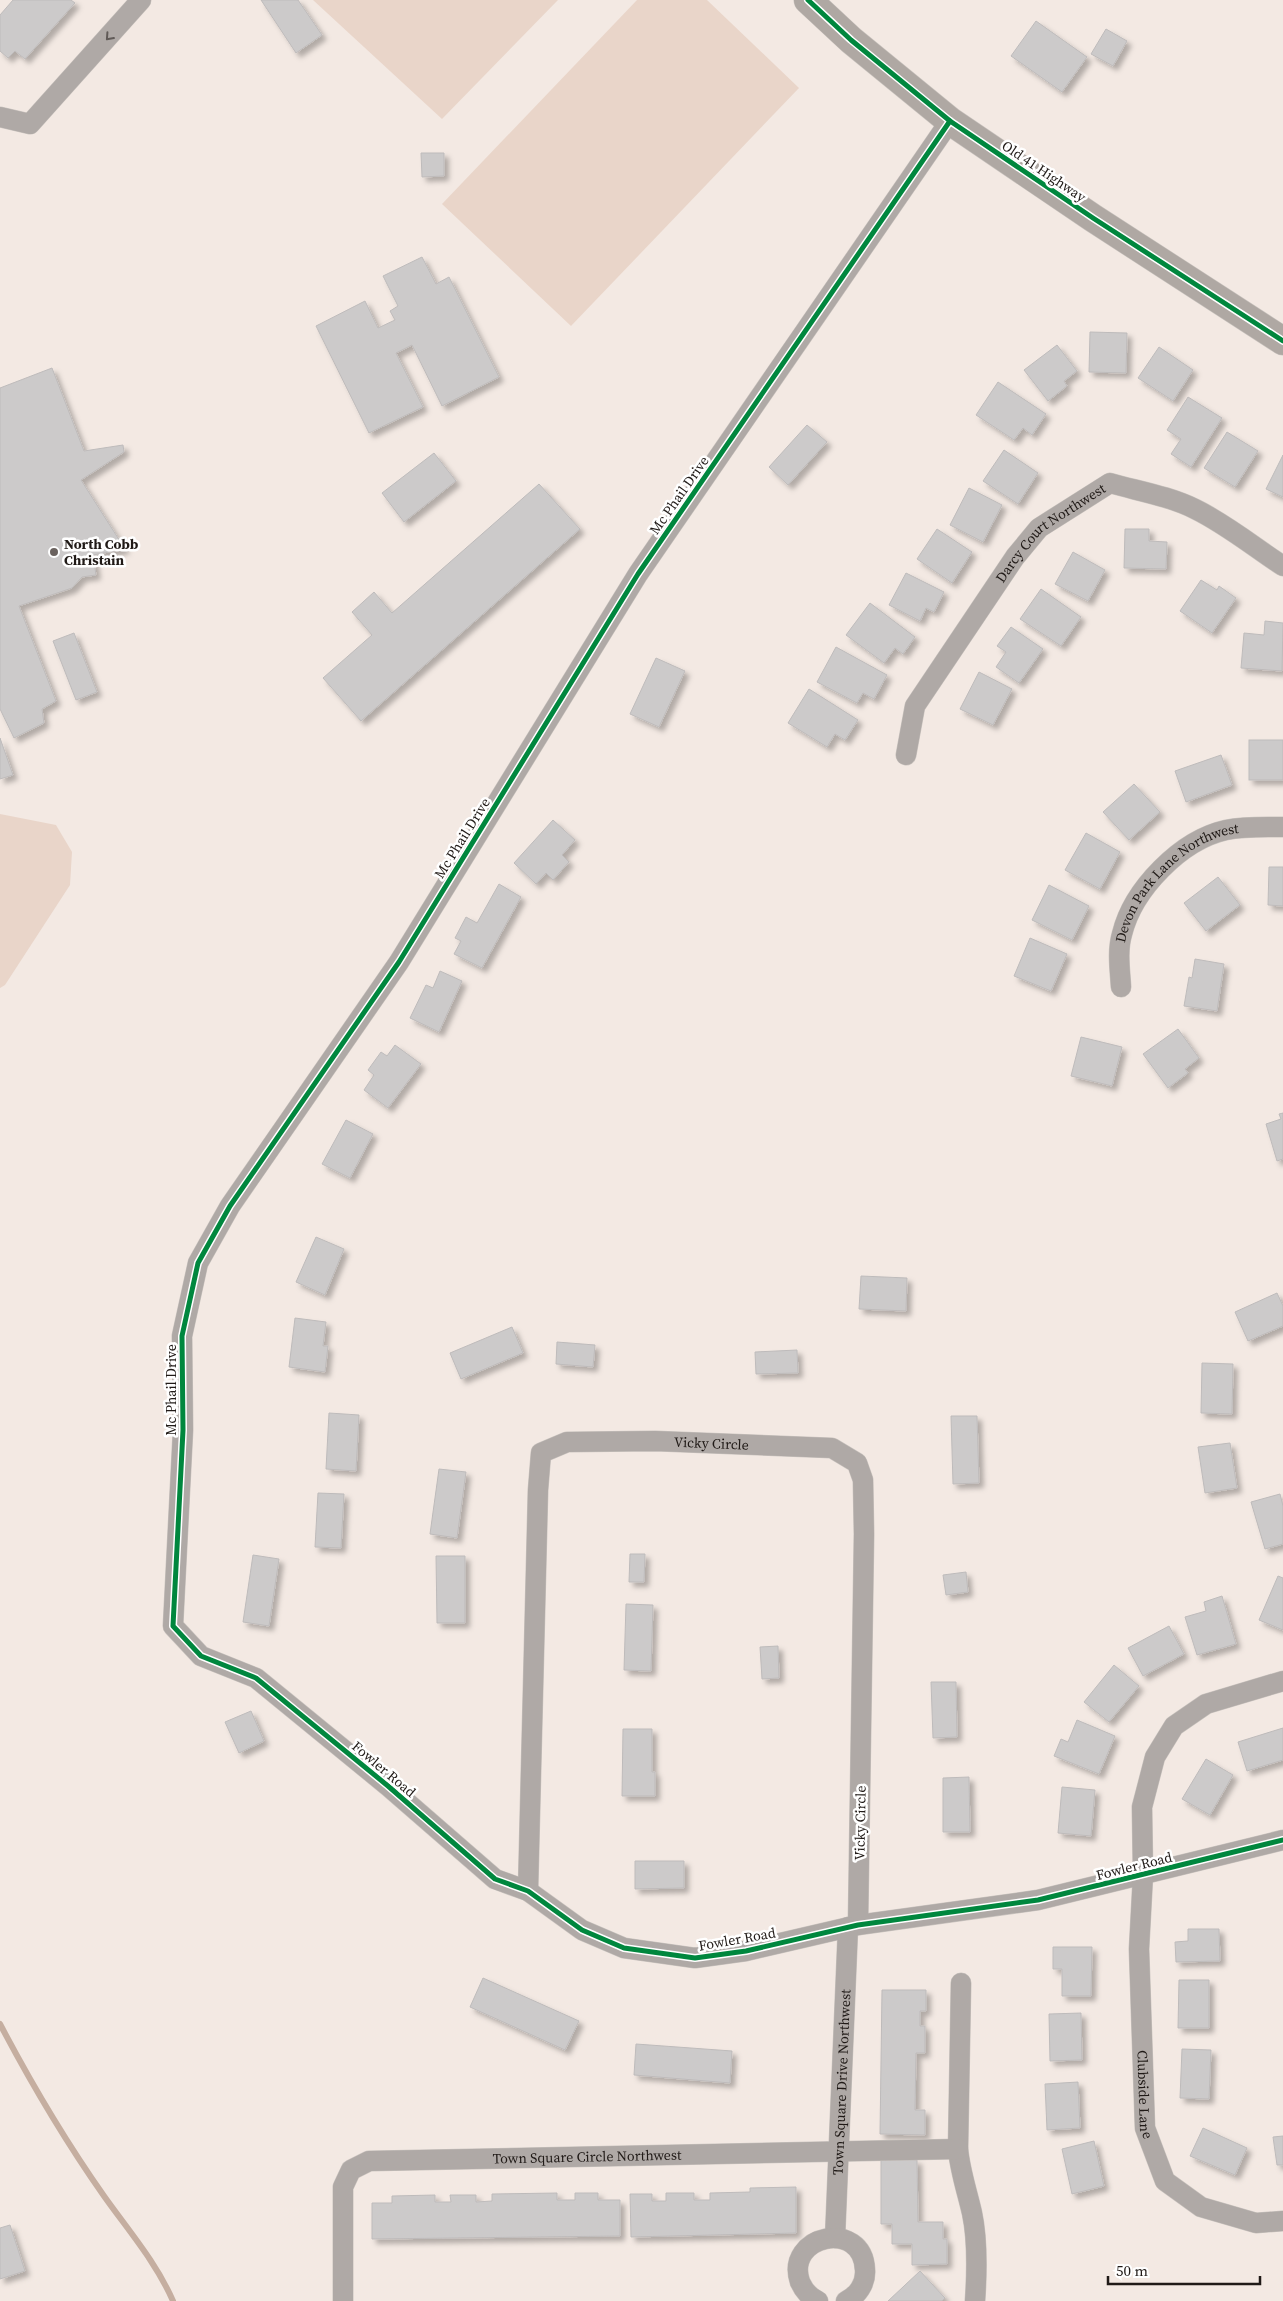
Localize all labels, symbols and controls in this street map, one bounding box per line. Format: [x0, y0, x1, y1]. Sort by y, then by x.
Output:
one-way arrow [106, 31, 115, 40]
street label: Old 41 Highway [998, 135, 1091, 207]
street label: Mc Phail Drive [645, 452, 713, 538]
street label: Darcy Court Northwest [991, 478, 1110, 587]
place label: North Cobb Christain [64, 534, 139, 570]
marker: North Cobb Christain [48, 546, 60, 558]
street label: Mc Phail Drive [429, 794, 495, 882]
street label: Devon Park Lane Northwest [1110, 818, 1240, 944]
street label: Mc Phail Drive [161, 1344, 181, 1436]
street label: Vicky Circle [674, 1432, 749, 1455]
street label: Fowler Road [348, 1736, 420, 1802]
street label: Vicky Circle [849, 1785, 871, 1861]
street label: Fowler Road [1094, 1847, 1174, 1885]
street label: Fowler Road [697, 1922, 777, 1956]
street label: Town Square Drive Northwest [828, 1988, 855, 2175]
street label: Clubside Lane [1132, 2050, 1158, 2142]
street label: Town Square Circle Northwest [492, 2145, 682, 2168]
scale bar [1108, 2254, 1260, 2286]
text: 50 m [1116, 2260, 1148, 2281]

